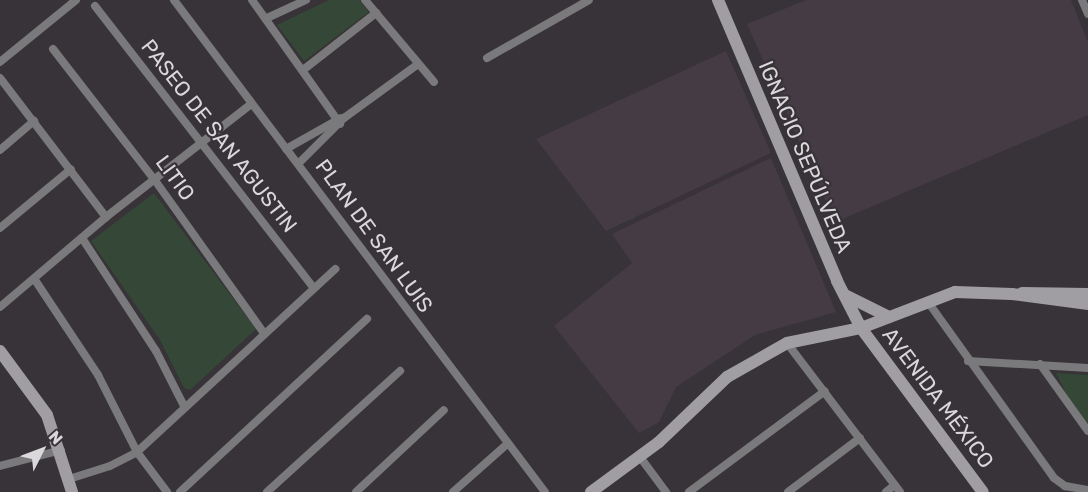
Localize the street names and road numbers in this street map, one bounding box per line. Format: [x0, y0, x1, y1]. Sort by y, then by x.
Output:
street label: PASEO DE SAN AGUSTIN [136, 34, 302, 238]
street label: IGNACIO SEPÚLVEDA [753, 57, 857, 257]
street label: LITIO [150, 151, 200, 205]
street label: PLAN DE SAN LUIS [310, 155, 438, 317]
street label: AVENIDA MÉXICO [877, 323, 999, 473]

